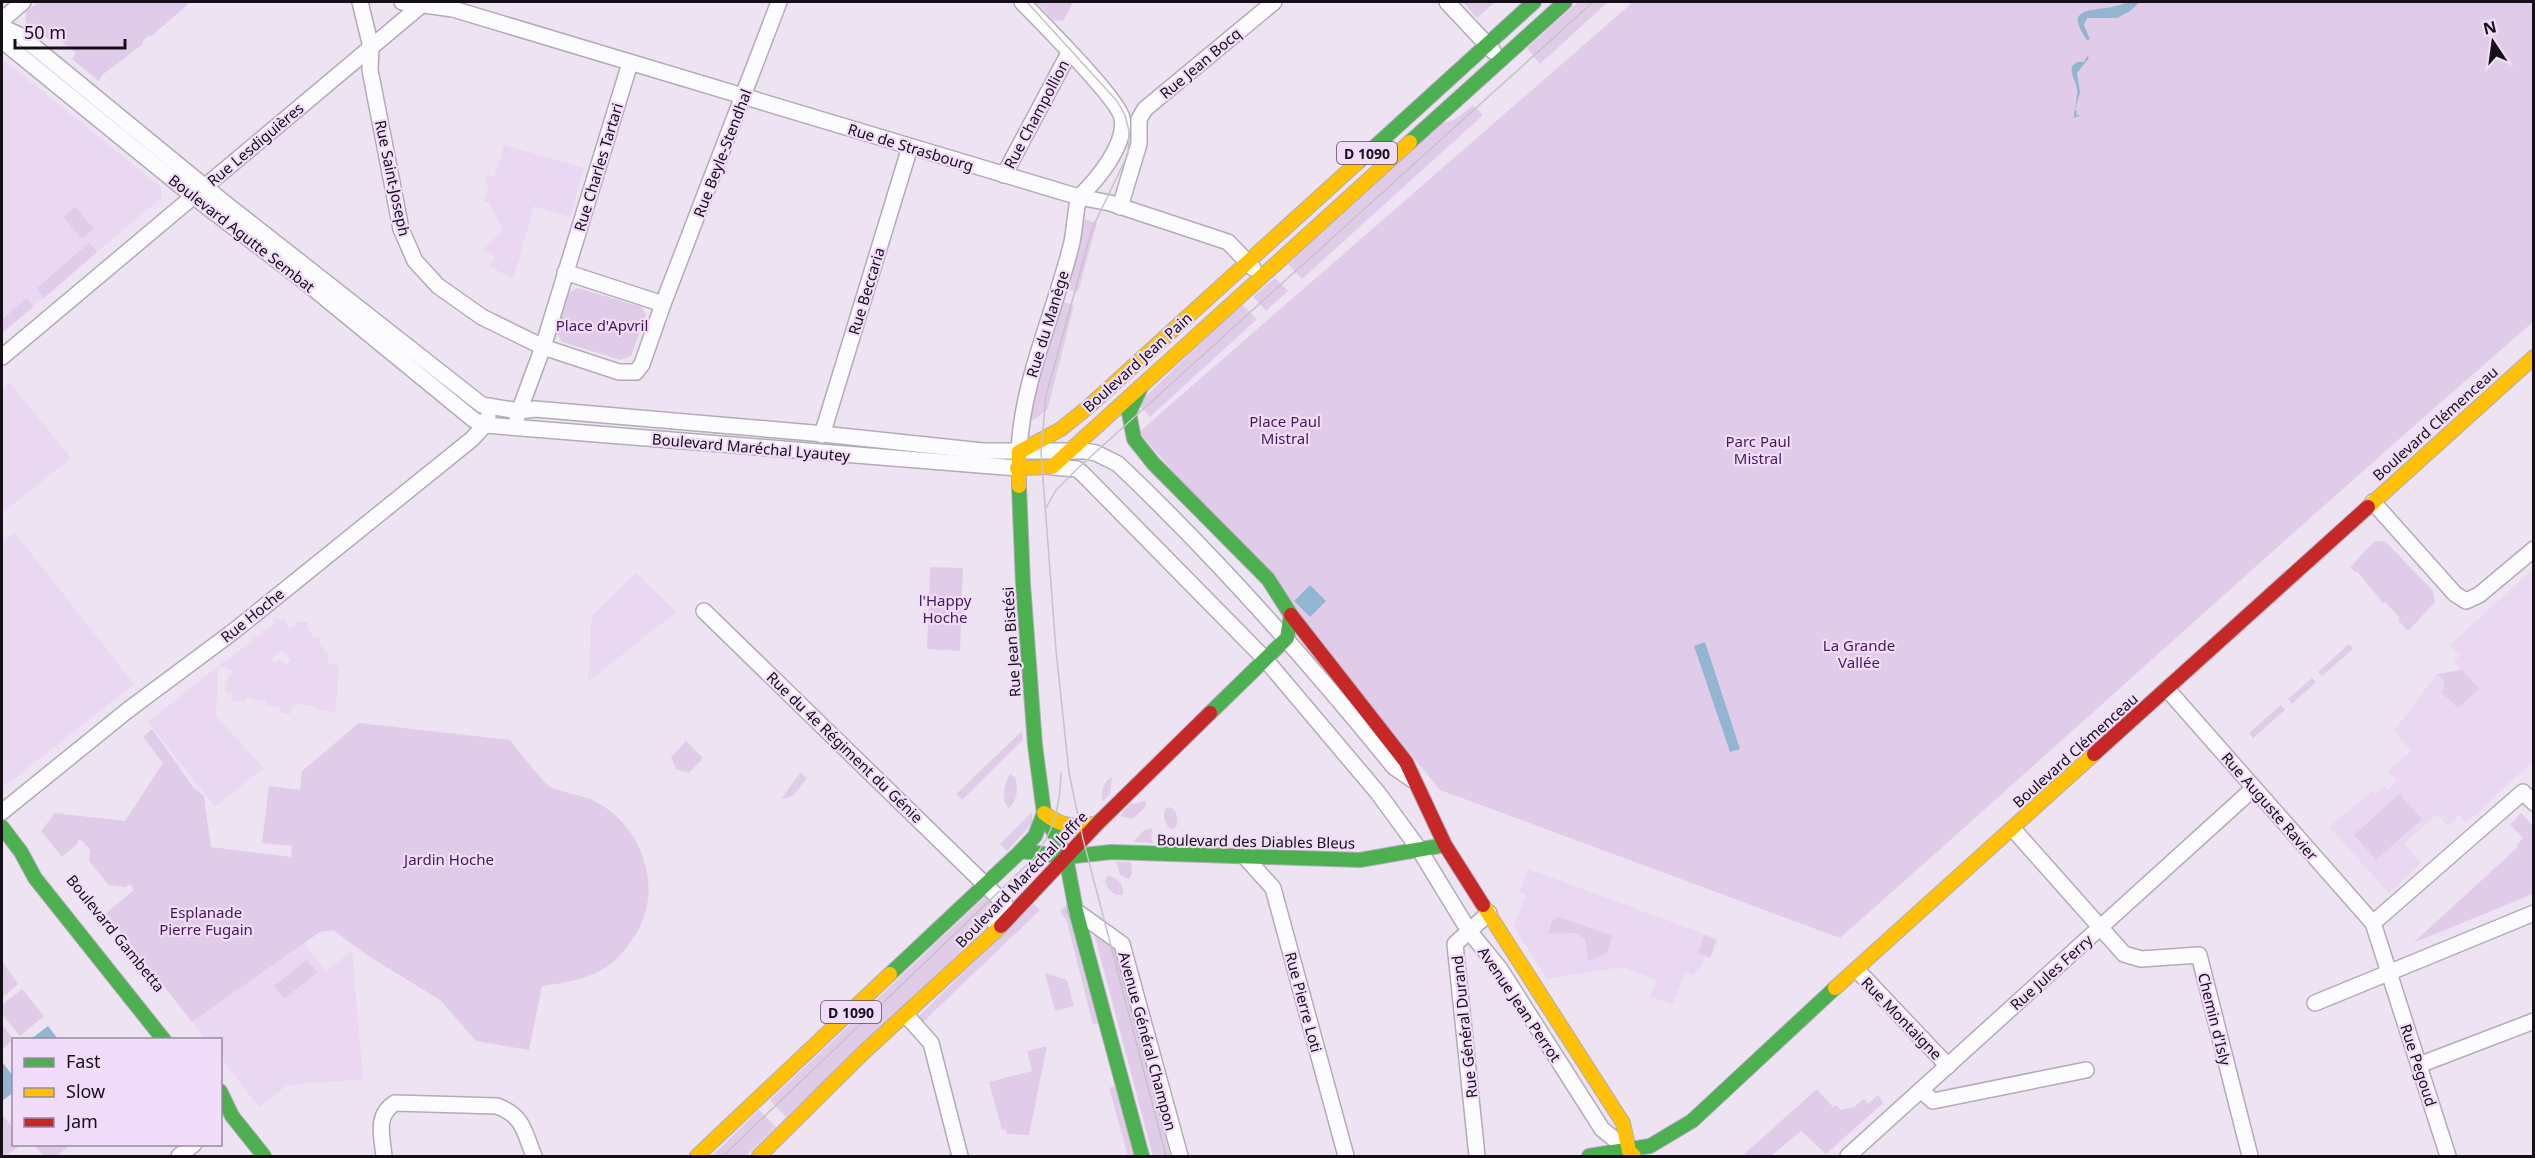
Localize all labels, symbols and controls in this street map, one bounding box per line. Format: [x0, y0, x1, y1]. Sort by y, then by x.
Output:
scale bar [15, 12, 124, 50]
north arrow [2463, 12, 2523, 72]
text: N [2481, 15, 2498, 40]
text: 50 m [24, 20, 66, 44]
street label: Rue Jean Bocq [1155, 23, 1245, 103]
street label: Rue Champollion [999, 56, 1073, 172]
street label: Rue Beyle-Stendhal [688, 86, 756, 220]
street label: Rue Lesdiguières [203, 98, 307, 190]
street label: Rue Charles Tartari [569, 100, 627, 234]
street label: Rue Saint-Joseph [371, 118, 415, 238]
street label: Rue de Strasbourg [846, 118, 976, 176]
road number: D 1090 [1337, 142, 1397, 164]
street label: Boulevard Agutte Sembat [165, 170, 320, 297]
street label: Rue Beccaria [843, 245, 889, 337]
street label: Rue du Manège [1021, 268, 1073, 380]
street label: Boulevard Jean Pain [1078, 308, 1196, 416]
park label: Place d'Apvril [556, 315, 648, 335]
street label: Boulevard Clémenceau [2368, 361, 2502, 485]
park label: Place Paul Mistral [1249, 411, 1321, 448]
street label: Boulevard Maréchal Lyautey [651, 428, 851, 466]
park label: Parc Paul Mistral [1725, 431, 1791, 468]
street label: Rue Hoche [216, 583, 288, 647]
street label: Rue Jean Bistési [997, 586, 1025, 698]
park label: l'Happy Hoche [919, 590, 972, 627]
park label: La Grande Vallée [1823, 635, 1895, 672]
street label: Rue du 4e Régiment du Génie [763, 667, 927, 827]
street label: Boulevard Clémenceau [2008, 688, 2142, 812]
street label: Rue Auguste Ravier [2217, 748, 2323, 864]
street label: Boulevard Maréchal Joffre [951, 807, 1091, 951]
street label: Boulevard des Diables Bleus [1157, 829, 1355, 853]
park label: Jardin Hoche [402, 849, 494, 869]
street label: Boulevard Gambetta [62, 870, 170, 996]
park label: Esplanade Pierre Fugain [159, 902, 253, 939]
street label: Rue Jules Ferry [2006, 930, 2097, 1014]
street label: Avenue Jean Perrot [1474, 943, 1566, 1066]
street label: Avenue Général Champon [1114, 949, 1182, 1133]
street label: Rue Pierre Loti [1281, 950, 1327, 1054]
street label: Rue Général Durand [1447, 955, 1481, 1099]
street label: Chemin d'Isly [2194, 971, 2236, 1068]
street label: Rue Montaigne [1857, 972, 1947, 1064]
road number: D 1090 [821, 1001, 881, 1023]
street label: Rue Pegoud [2396, 1021, 2442, 1109]
legend [12, 1038, 222, 1146]
text: Fast [66, 1049, 101, 1073]
text: Slow [66, 1079, 105, 1103]
text: Jam [64, 1109, 98, 1133]

